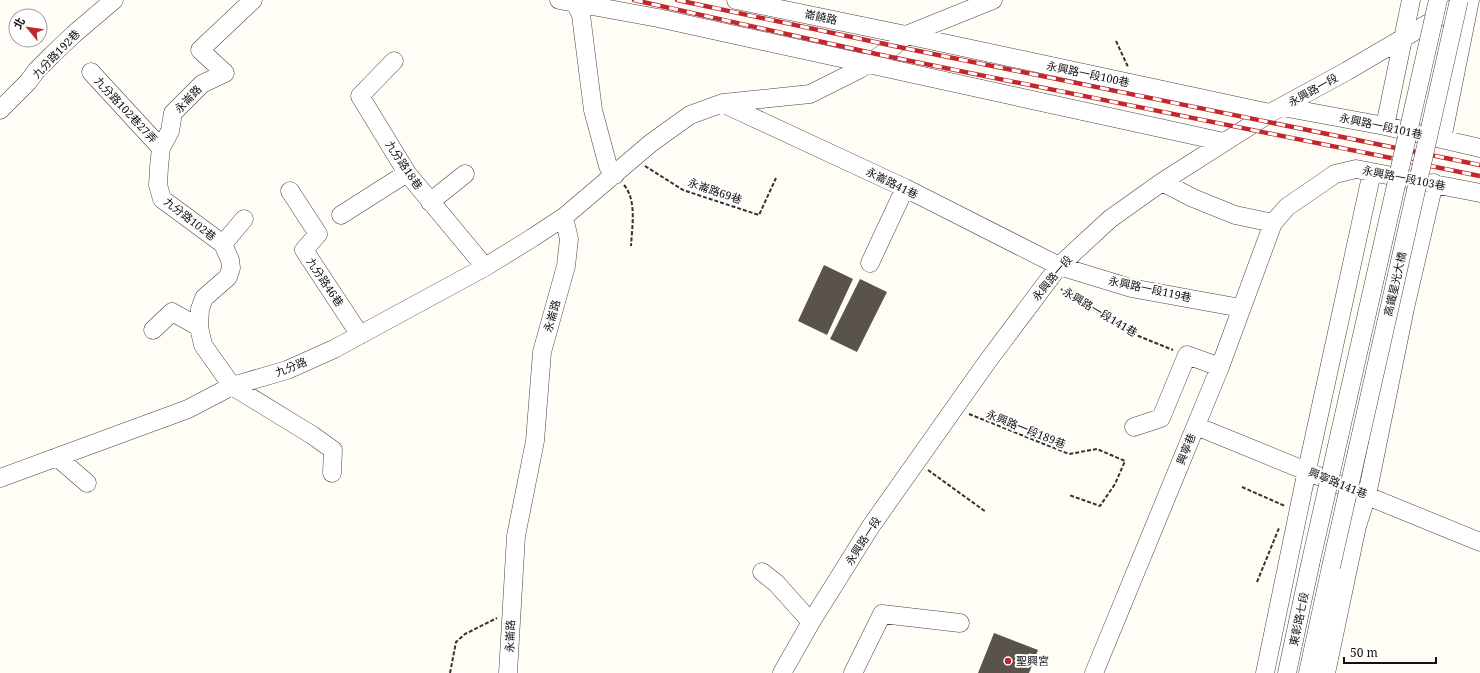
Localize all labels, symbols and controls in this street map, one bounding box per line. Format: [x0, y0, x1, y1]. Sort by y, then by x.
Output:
street label: 崙饒路 [803, 6, 839, 27]
north arrow [8, 8, 48, 48]
text: 北 [10, 14, 28, 31]
street label: 九分路192巷 [29, 26, 83, 81]
street label: 永興路一段100巷 [1045, 57, 1131, 90]
street label: 永興路一段 [1285, 70, 1340, 109]
street label: 九分路102巷27弄 [92, 73, 161, 146]
street label: 永崙路 [171, 82, 204, 116]
street label: 永興路一段101巷 [1338, 109, 1424, 142]
street label: 九分路18巷 [382, 137, 426, 192]
street label: 永興路一段103巷 [1361, 162, 1447, 193]
street label: 永崙路41巷 [864, 163, 921, 202]
street label: 永崙路69巷 [686, 174, 744, 207]
street label: 九分路102巷 [161, 193, 220, 244]
street label: 高鐵星光大橋 [1380, 250, 1409, 318]
street label: 永興路一段 [1028, 252, 1075, 304]
street label: 九分路46巷 [303, 254, 347, 309]
street label: 永興路一段119巷 [1107, 272, 1193, 305]
street label: 永興路一段141巷 [1060, 283, 1140, 340]
street label: 永崙路 [540, 298, 563, 334]
street label: 九分路 [273, 354, 309, 379]
street label: 永興路一段189巷 [984, 406, 1068, 451]
street label: 興寧巷 [1172, 431, 1199, 467]
street label: 興寧路141巷 [1306, 464, 1370, 501]
street label: 永興路一段 [841, 514, 884, 568]
street label: 東彰路七段 [1285, 590, 1312, 647]
street label: 永崙路 [501, 619, 518, 653]
scale bar [1344, 639, 1436, 665]
text: 50 m [1350, 644, 1378, 661]
place label: 聖興宮 [1016, 653, 1049, 668]
marker: 聖興宮 [1003, 656, 1013, 666]

